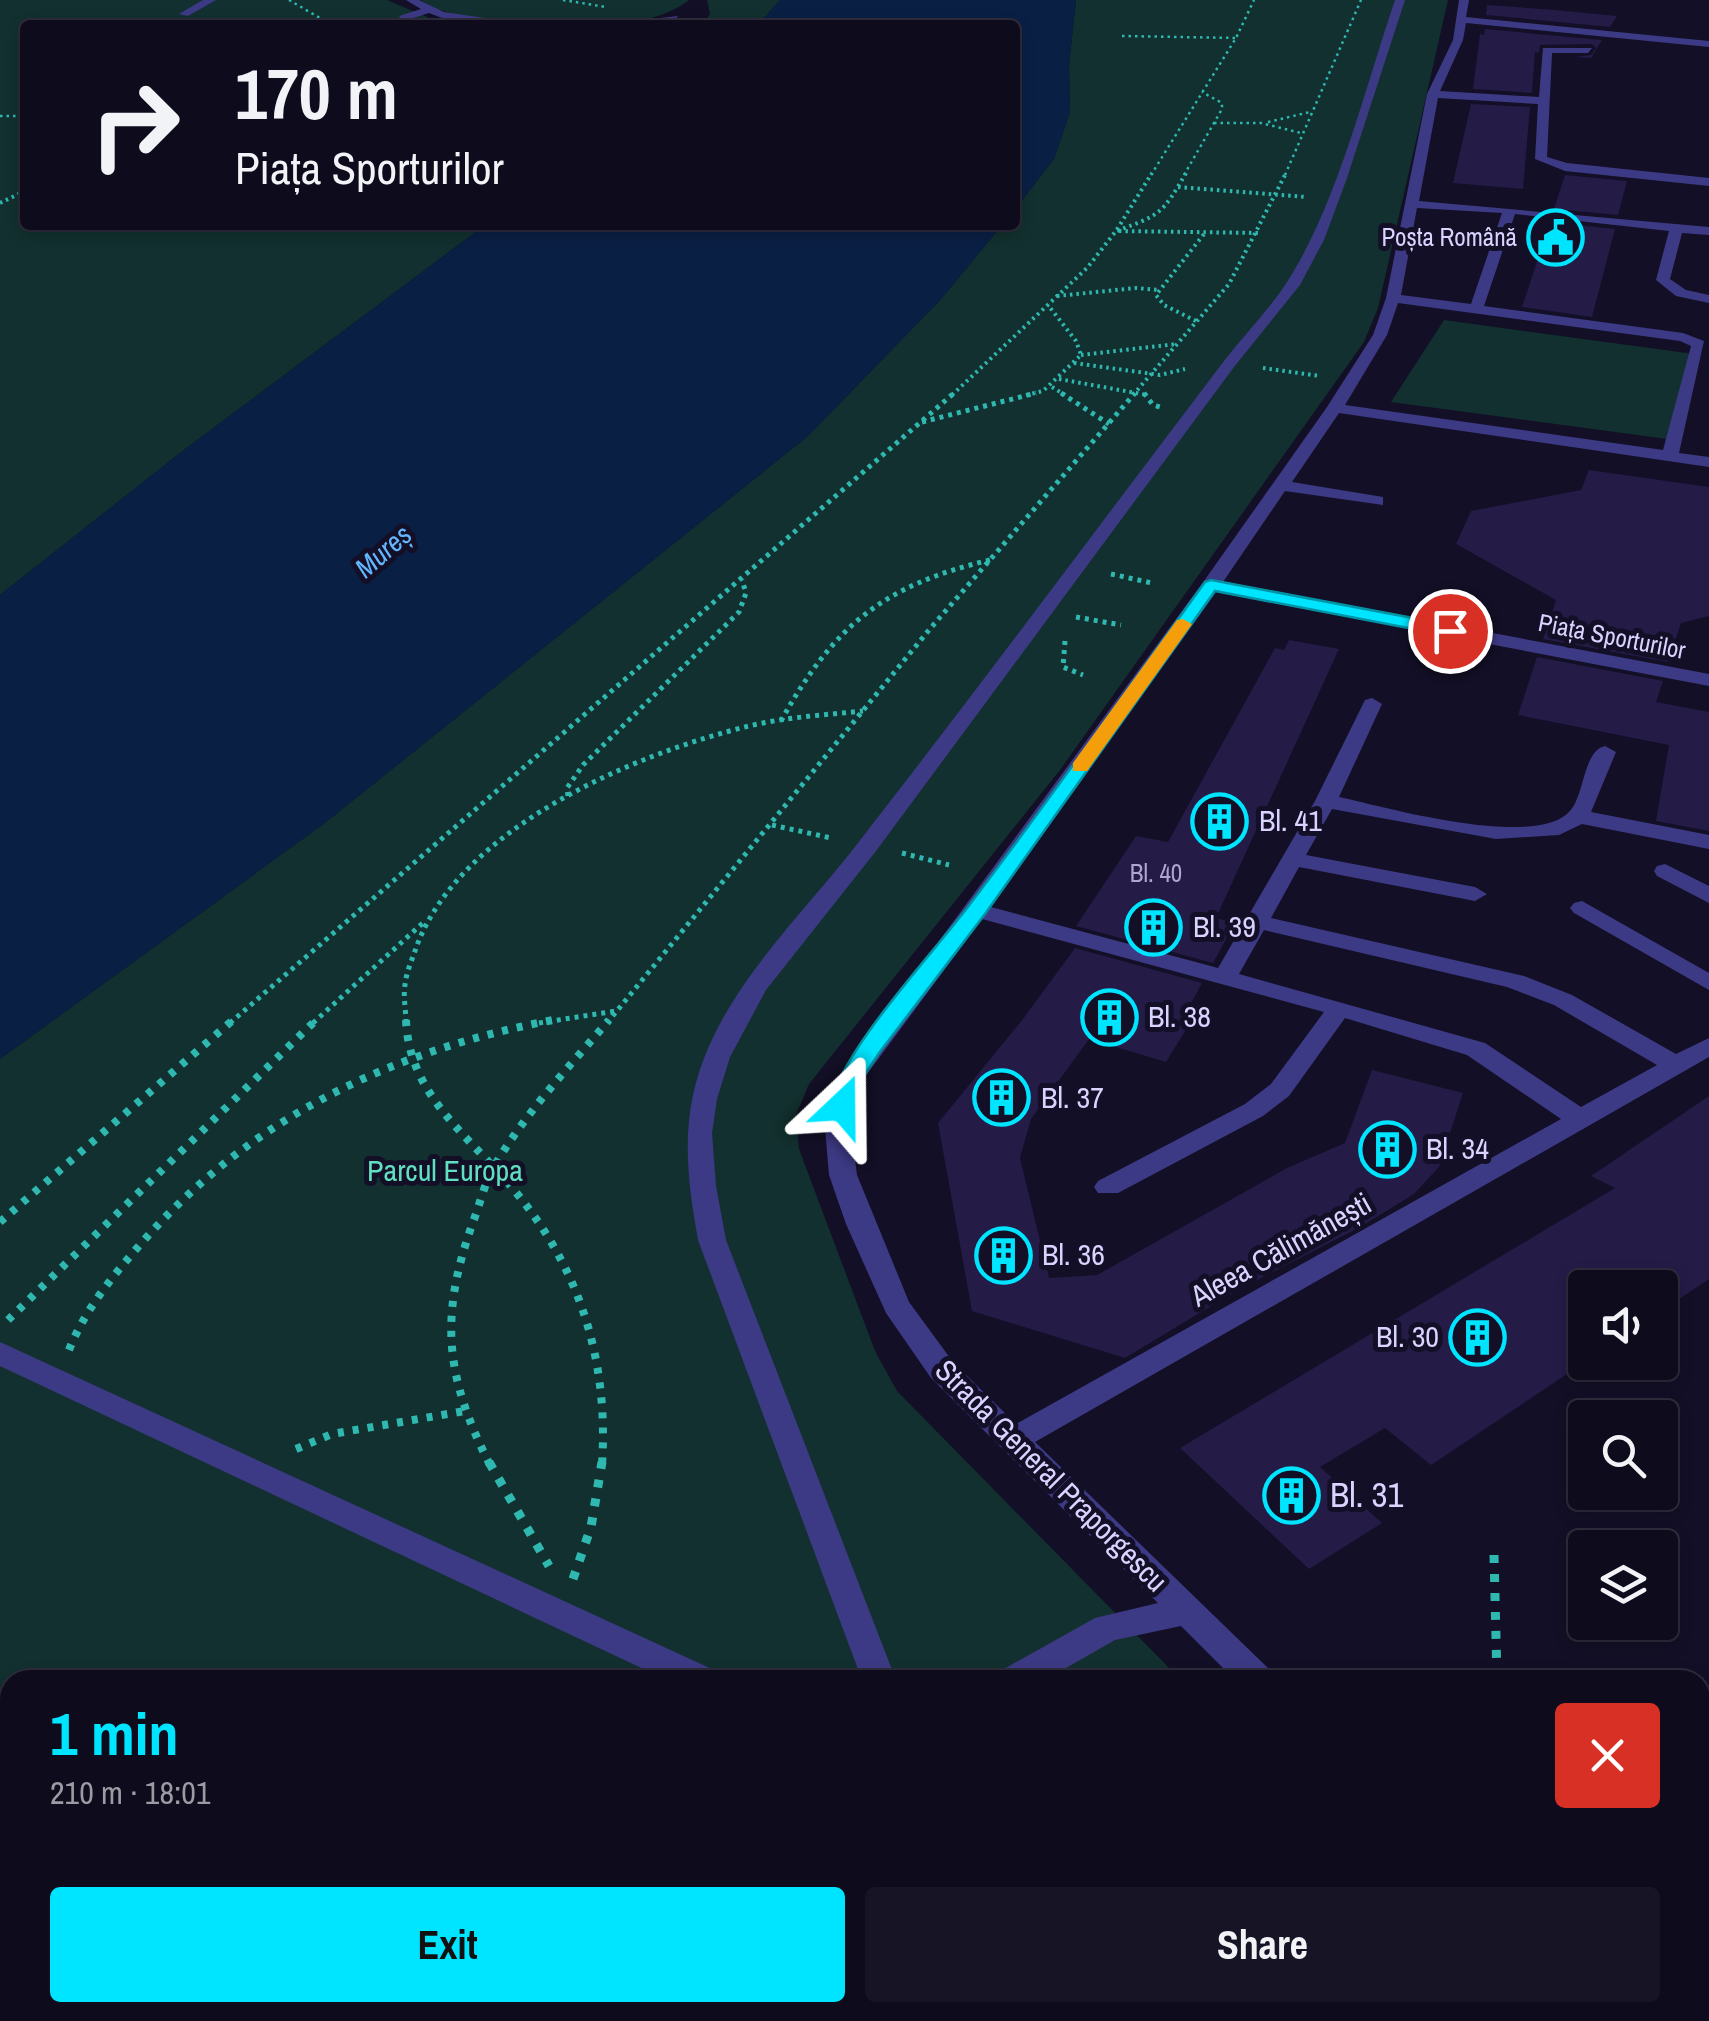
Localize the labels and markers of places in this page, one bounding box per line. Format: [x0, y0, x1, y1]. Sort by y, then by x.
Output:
public building icon: Poșta Română [1526, 207, 1586, 267]
place label: Poșta Română [1381, 220, 1518, 254]
pin [1408, 589, 1493, 674]
building icon: Bl. 41 [1190, 791, 1250, 851]
place label: Bl. 41 [1259, 800, 1322, 840]
building icon: Bl. 39 [1124, 897, 1184, 957]
place label: Bl. 39 [1193, 906, 1256, 946]
building icon: Bl. 38 [1079, 987, 1139, 1047]
place label: Bl. 38 [1148, 996, 1211, 1036]
building icon: Bl. 37 [972, 1068, 1032, 1128]
place label: Bl. 37 [1041, 1077, 1104, 1117]
building icon: Bl. 34 [1357, 1119, 1417, 1179]
place label: Bl. 34 [1426, 1128, 1489, 1168]
building icon: Bl. 36 [973, 1225, 1033, 1285]
place label: Bl. 36 [1042, 1234, 1105, 1274]
building icon: Bl. 30 [1448, 1307, 1508, 1367]
place label: Bl. 30 [1376, 1316, 1439, 1356]
building icon: Bl. 31 [1261, 1465, 1321, 1525]
place label: Bl. 31 [1330, 1471, 1403, 1518]

